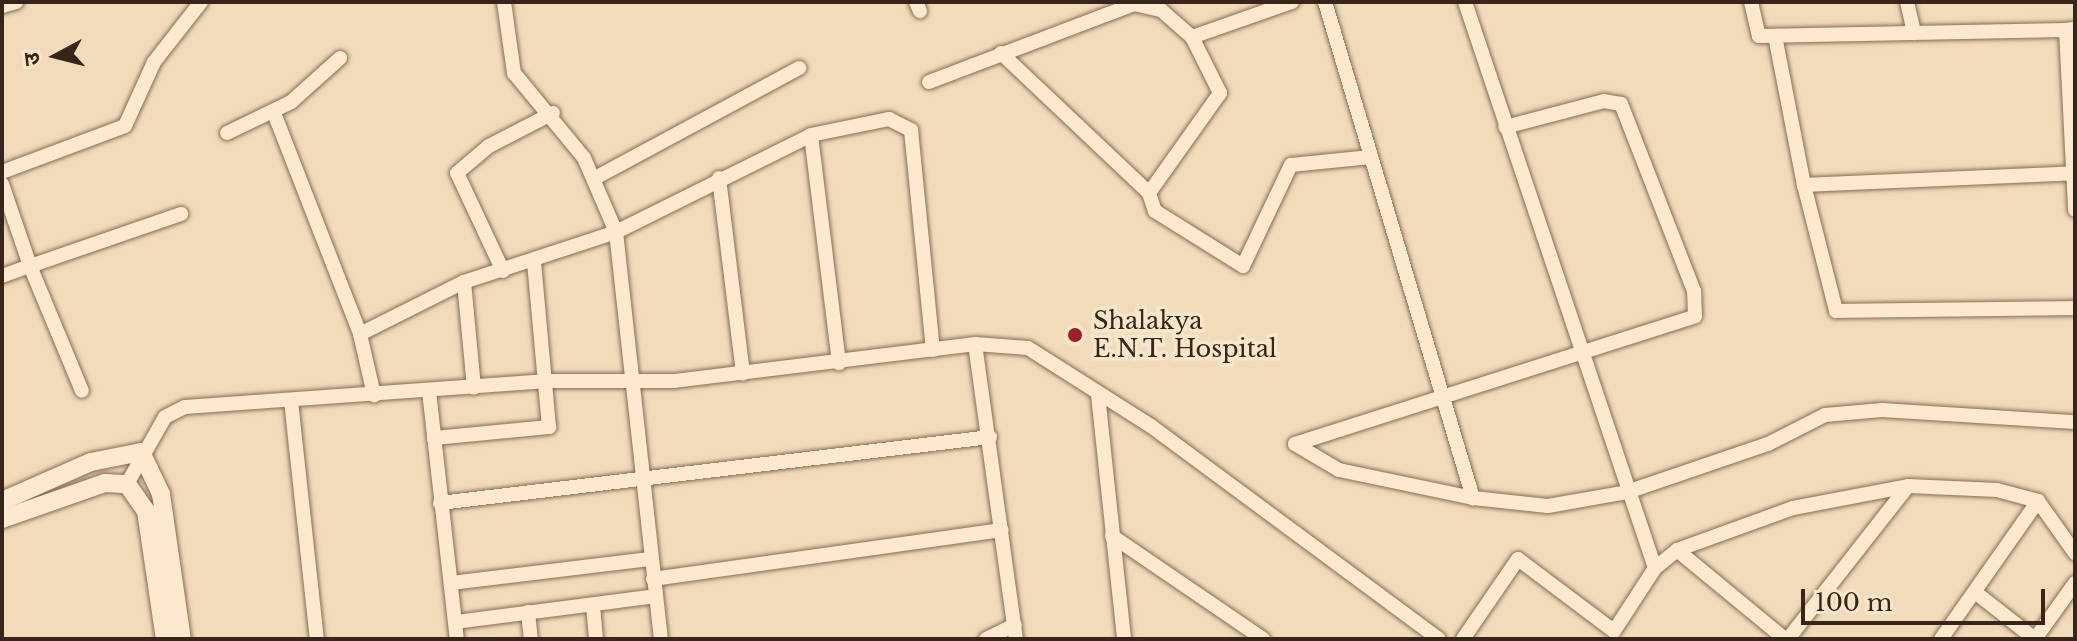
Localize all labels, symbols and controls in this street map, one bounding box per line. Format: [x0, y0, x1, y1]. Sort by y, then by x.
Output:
north arrow [16, 16, 96, 96]
text: उ [17, 51, 46, 67]
place label: Shalakya E.N.T. Hospital [1093, 307, 1277, 363]
marker: Shalakya E.N.T. Hospital [1064, 324, 1086, 346]
scale bar [1805, 573, 2049, 623]
text: 100 m [1815, 588, 1893, 617]

